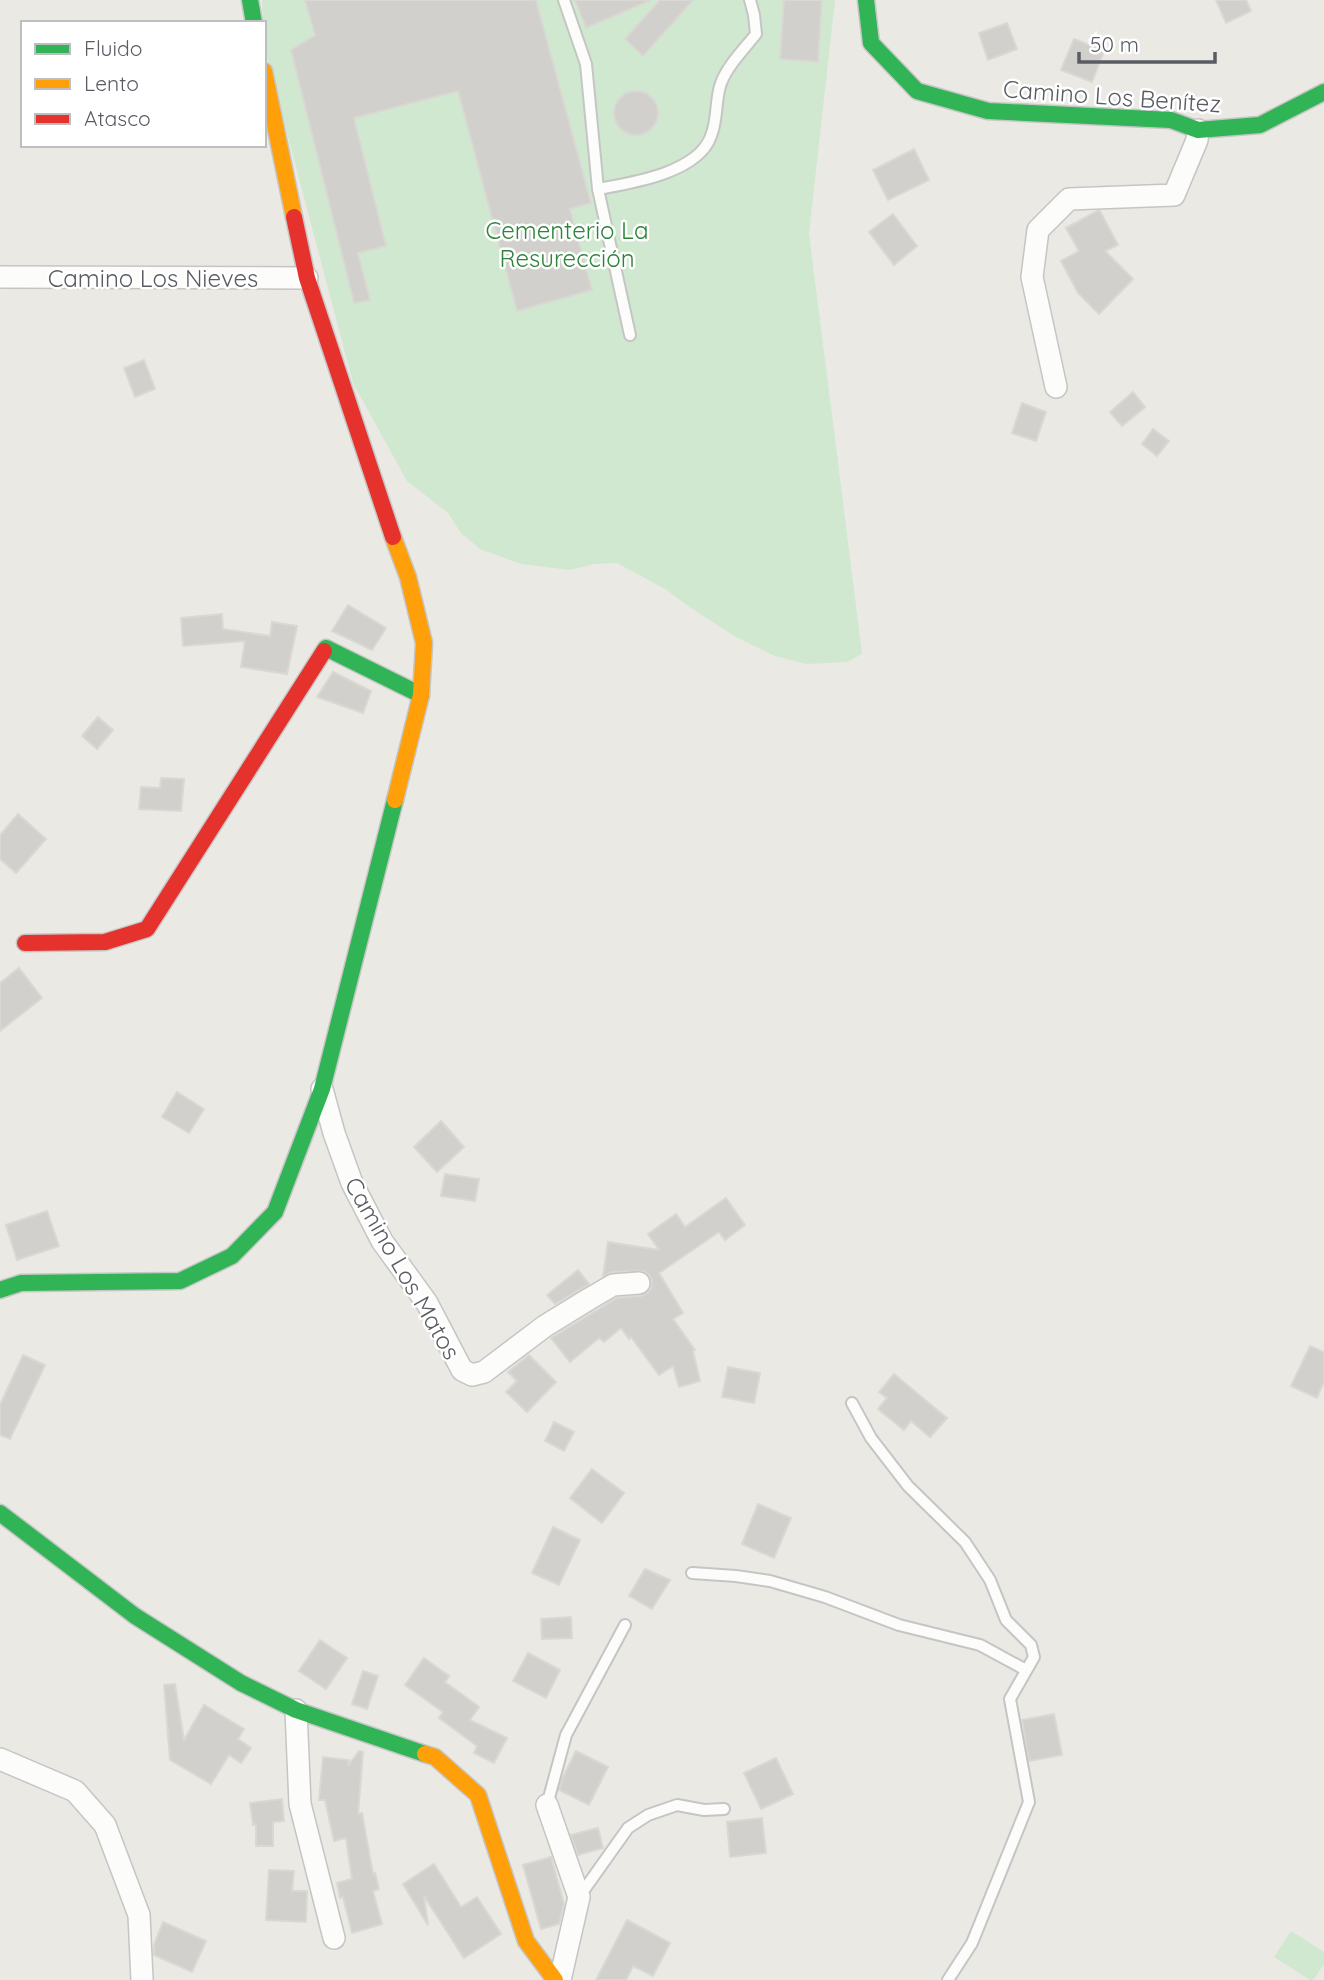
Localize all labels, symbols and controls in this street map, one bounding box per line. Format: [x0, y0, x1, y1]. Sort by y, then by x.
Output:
legend [21, 21, 266, 147]
scale bar [1079, 21, 1216, 65]
text: 50 m [1090, 31, 1139, 57]
text: Fluido [84, 35, 142, 61]
text: Lento [84, 70, 139, 96]
street label: Camino Los Benítez [1002, 73, 1222, 119]
text: Atasco [84, 105, 151, 131]
park label: Cementerio La Resurección [486, 215, 648, 273]
street label: Camino Los Nieves [48, 263, 258, 293]
street label: Camino Los Matos [339, 1172, 467, 1364]

